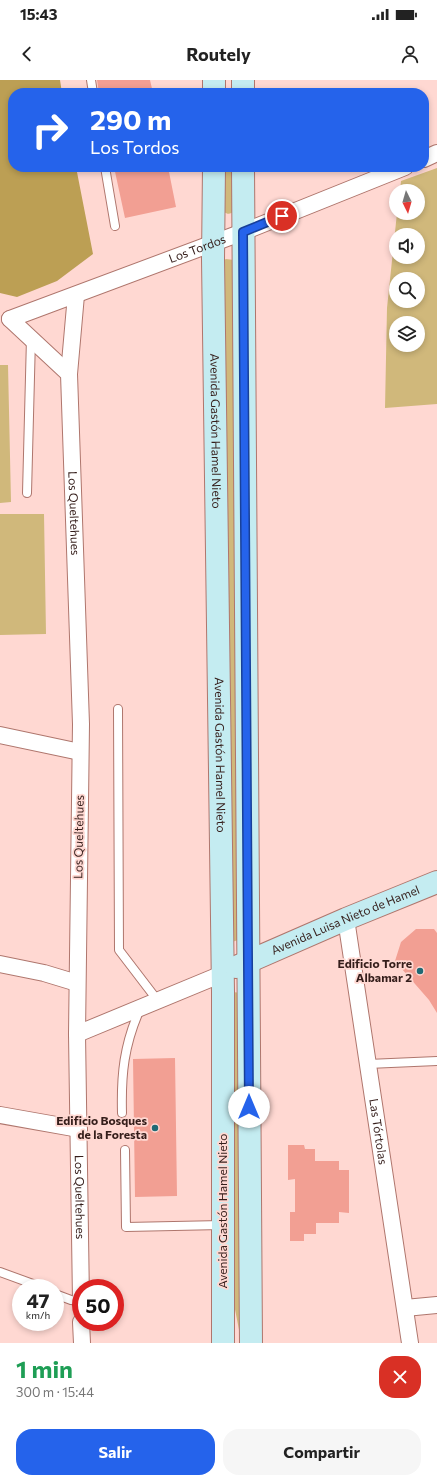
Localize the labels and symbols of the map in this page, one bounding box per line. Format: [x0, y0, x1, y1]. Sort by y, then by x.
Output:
north arrow [389, 184, 425, 220]
pin [265, 199, 299, 233]
street label: Los Tordos [167, 231, 227, 265]
street label: Avenida Gastón Hamel Nieto [208, 353, 224, 509]
street label: Los Queltehues [66, 471, 83, 556]
street label: Avenida Gastón Hamel Nieto [213, 677, 229, 833]
street label: Los Queltehues [70, 795, 86, 879]
street label: Avenida Luisa Nieto de Hamel [269, 882, 421, 957]
place label: Edificio Torre Albamar 2 [338, 956, 412, 984]
marker: Edificio Torre Albamar 2 [415, 966, 425, 976]
position arrow [228, 1086, 270, 1128]
street label: Las Tórtolas [367, 1098, 391, 1165]
place label: Edificio Bosques de la Foresta [56, 1113, 147, 1141]
marker: Edificio Bosques de la Foresta [150, 1123, 160, 1133]
street label: Avenida Gastón Hamel Nieto [215, 1133, 229, 1289]
street label: Los Queltehues [73, 1155, 88, 1239]
speed limit sign: 50 [72, 1279, 124, 1331]

